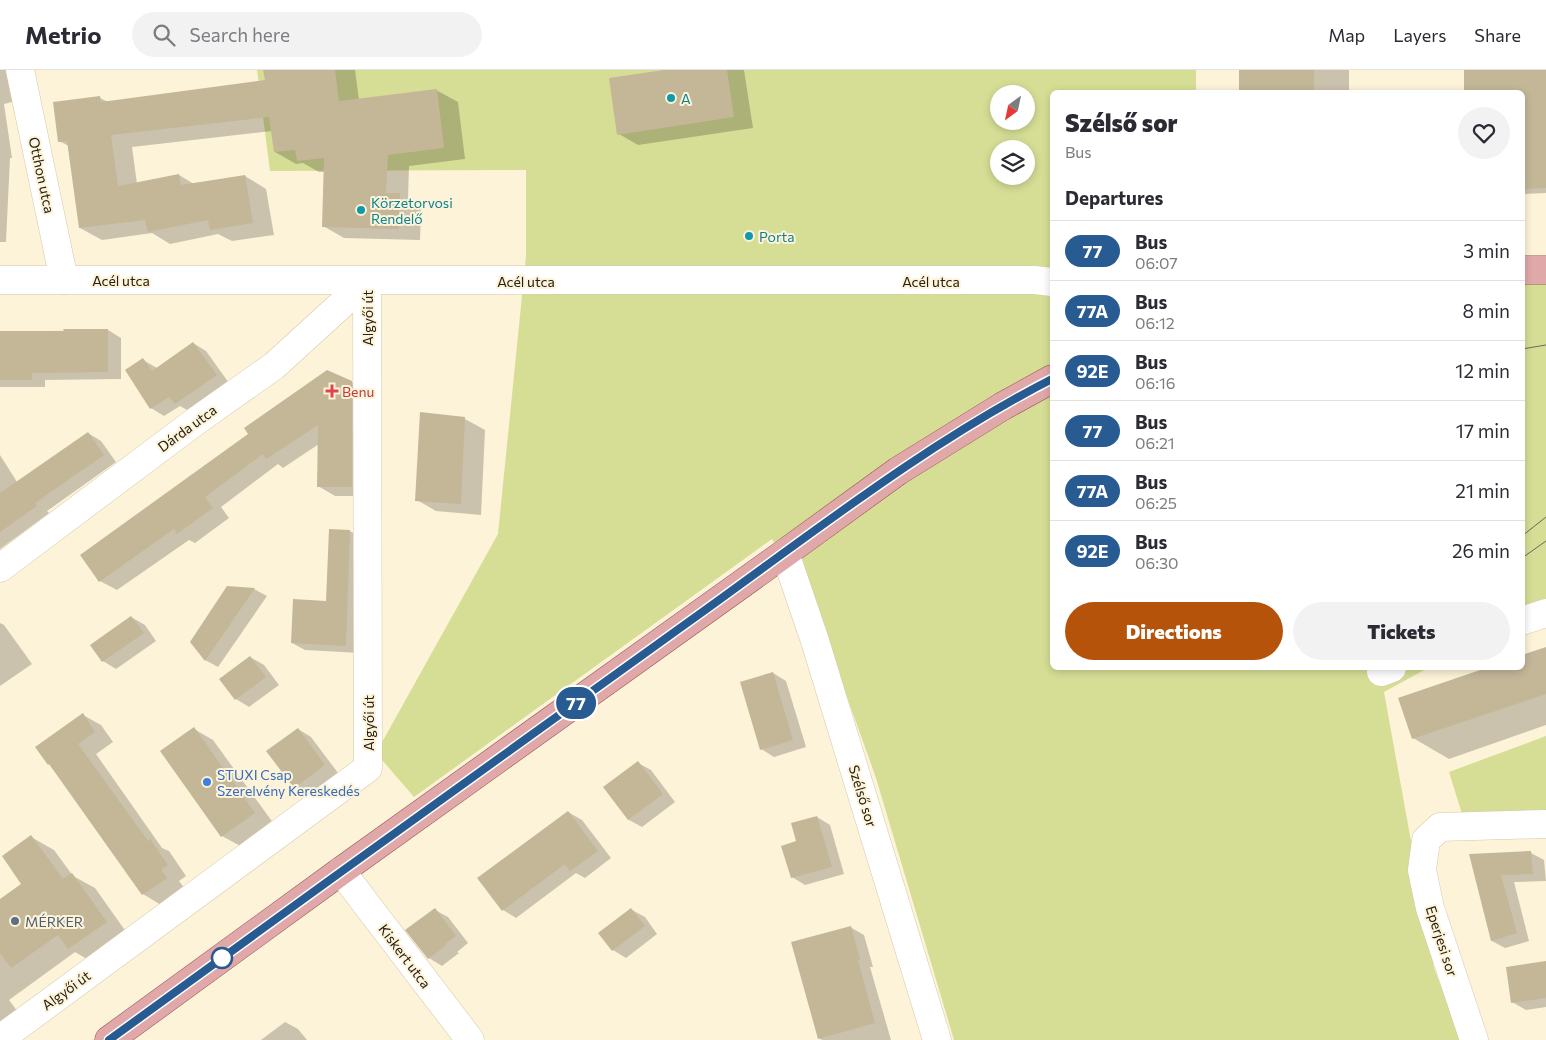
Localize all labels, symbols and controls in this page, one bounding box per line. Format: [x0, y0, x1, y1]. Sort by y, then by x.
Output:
search box [132, 12, 482, 57]
text: Metrio [25, 20, 102, 49]
icon: search [150, 21, 178, 49]
text: Search here [190, 23, 290, 46]
text: Map [1328, 24, 1365, 46]
text: Layers [1393, 24, 1446, 46]
text: Share [1474, 24, 1521, 46]
north arrow [990, 85, 1035, 130]
map controls [990, 85, 1035, 185]
place label: A [681, 90, 691, 107]
marker: A [665, 92, 677, 104]
button: heart [1458, 107, 1510, 159]
text: Szélső sor [1065, 108, 1178, 137]
street label: Otthon utca [26, 135, 58, 215]
button: layers [990, 140, 1035, 185]
text: Bus [1065, 142, 1092, 161]
text: Departures [1065, 186, 1163, 209]
place label: Körzetorvosi Rendelő [371, 194, 453, 227]
marker: Körzetorvosi Rendelő [355, 204, 367, 216]
place label: Porta [759, 228, 795, 245]
marker: Porta [743, 230, 755, 242]
text: Bus [1135, 230, 1167, 253]
text: 3 min [1463, 239, 1510, 262]
text: 77 [1083, 240, 1102, 262]
text: 06:07 [1135, 253, 1178, 272]
street label: Acél utca [92, 272, 150, 289]
street label: Acél utca [497, 273, 555, 290]
street label: Acél utca [902, 273, 960, 290]
street label: Algyői út [359, 290, 376, 346]
text: Bus [1135, 290, 1167, 313]
text: 8 min [1462, 299, 1510, 322]
text: 77A [1077, 300, 1108, 322]
text: 06:12 [1135, 313, 1175, 332]
text: Bus [1135, 350, 1167, 373]
text: 12 min [1455, 359, 1510, 382]
text: 92E [1077, 360, 1108, 382]
text: 06:16 [1135, 373, 1175, 392]
place label: Benu [342, 383, 374, 400]
marker: Benu [326, 385, 338, 397]
street label: Dárda utca [154, 401, 220, 455]
text: Bus [1135, 410, 1167, 433]
text: 17 min [1456, 419, 1510, 442]
text: 77 [1083, 420, 1102, 442]
text: 06:21 [1135, 433, 1175, 452]
text: Bus [1135, 470, 1167, 493]
text: 21 min [1455, 479, 1510, 502]
text: 77A [1077, 480, 1108, 502]
text: 06:25 [1135, 493, 1177, 512]
text: Bus [1135, 530, 1167, 553]
text: 26 min [1452, 539, 1510, 562]
text: 92E [1077, 540, 1108, 562]
text: 06:30 [1135, 553, 1179, 572]
button: Directions [1065, 602, 1283, 660]
button: Tickets [1293, 602, 1510, 660]
line badge: 77 [554, 687, 598, 719]
text: 77 [566, 692, 586, 714]
street label: Algyői út [360, 695, 377, 751]
street label: Szélső sor [846, 763, 881, 829]
place label: STUXI Csap Szerelvény Kereskedés [217, 766, 360, 799]
marker: STUXI Csap Szerelvény Kereskedés [201, 776, 213, 788]
street label: Eperjesi sor [1423, 903, 1462, 979]
place label: MÉRKER [25, 913, 83, 930]
marker: MÉRKER [9, 915, 21, 927]
street label: Kiskert utca [375, 921, 435, 991]
unlabelled marker [211, 947, 233, 969]
street label: Algyői út [38, 967, 94, 1013]

